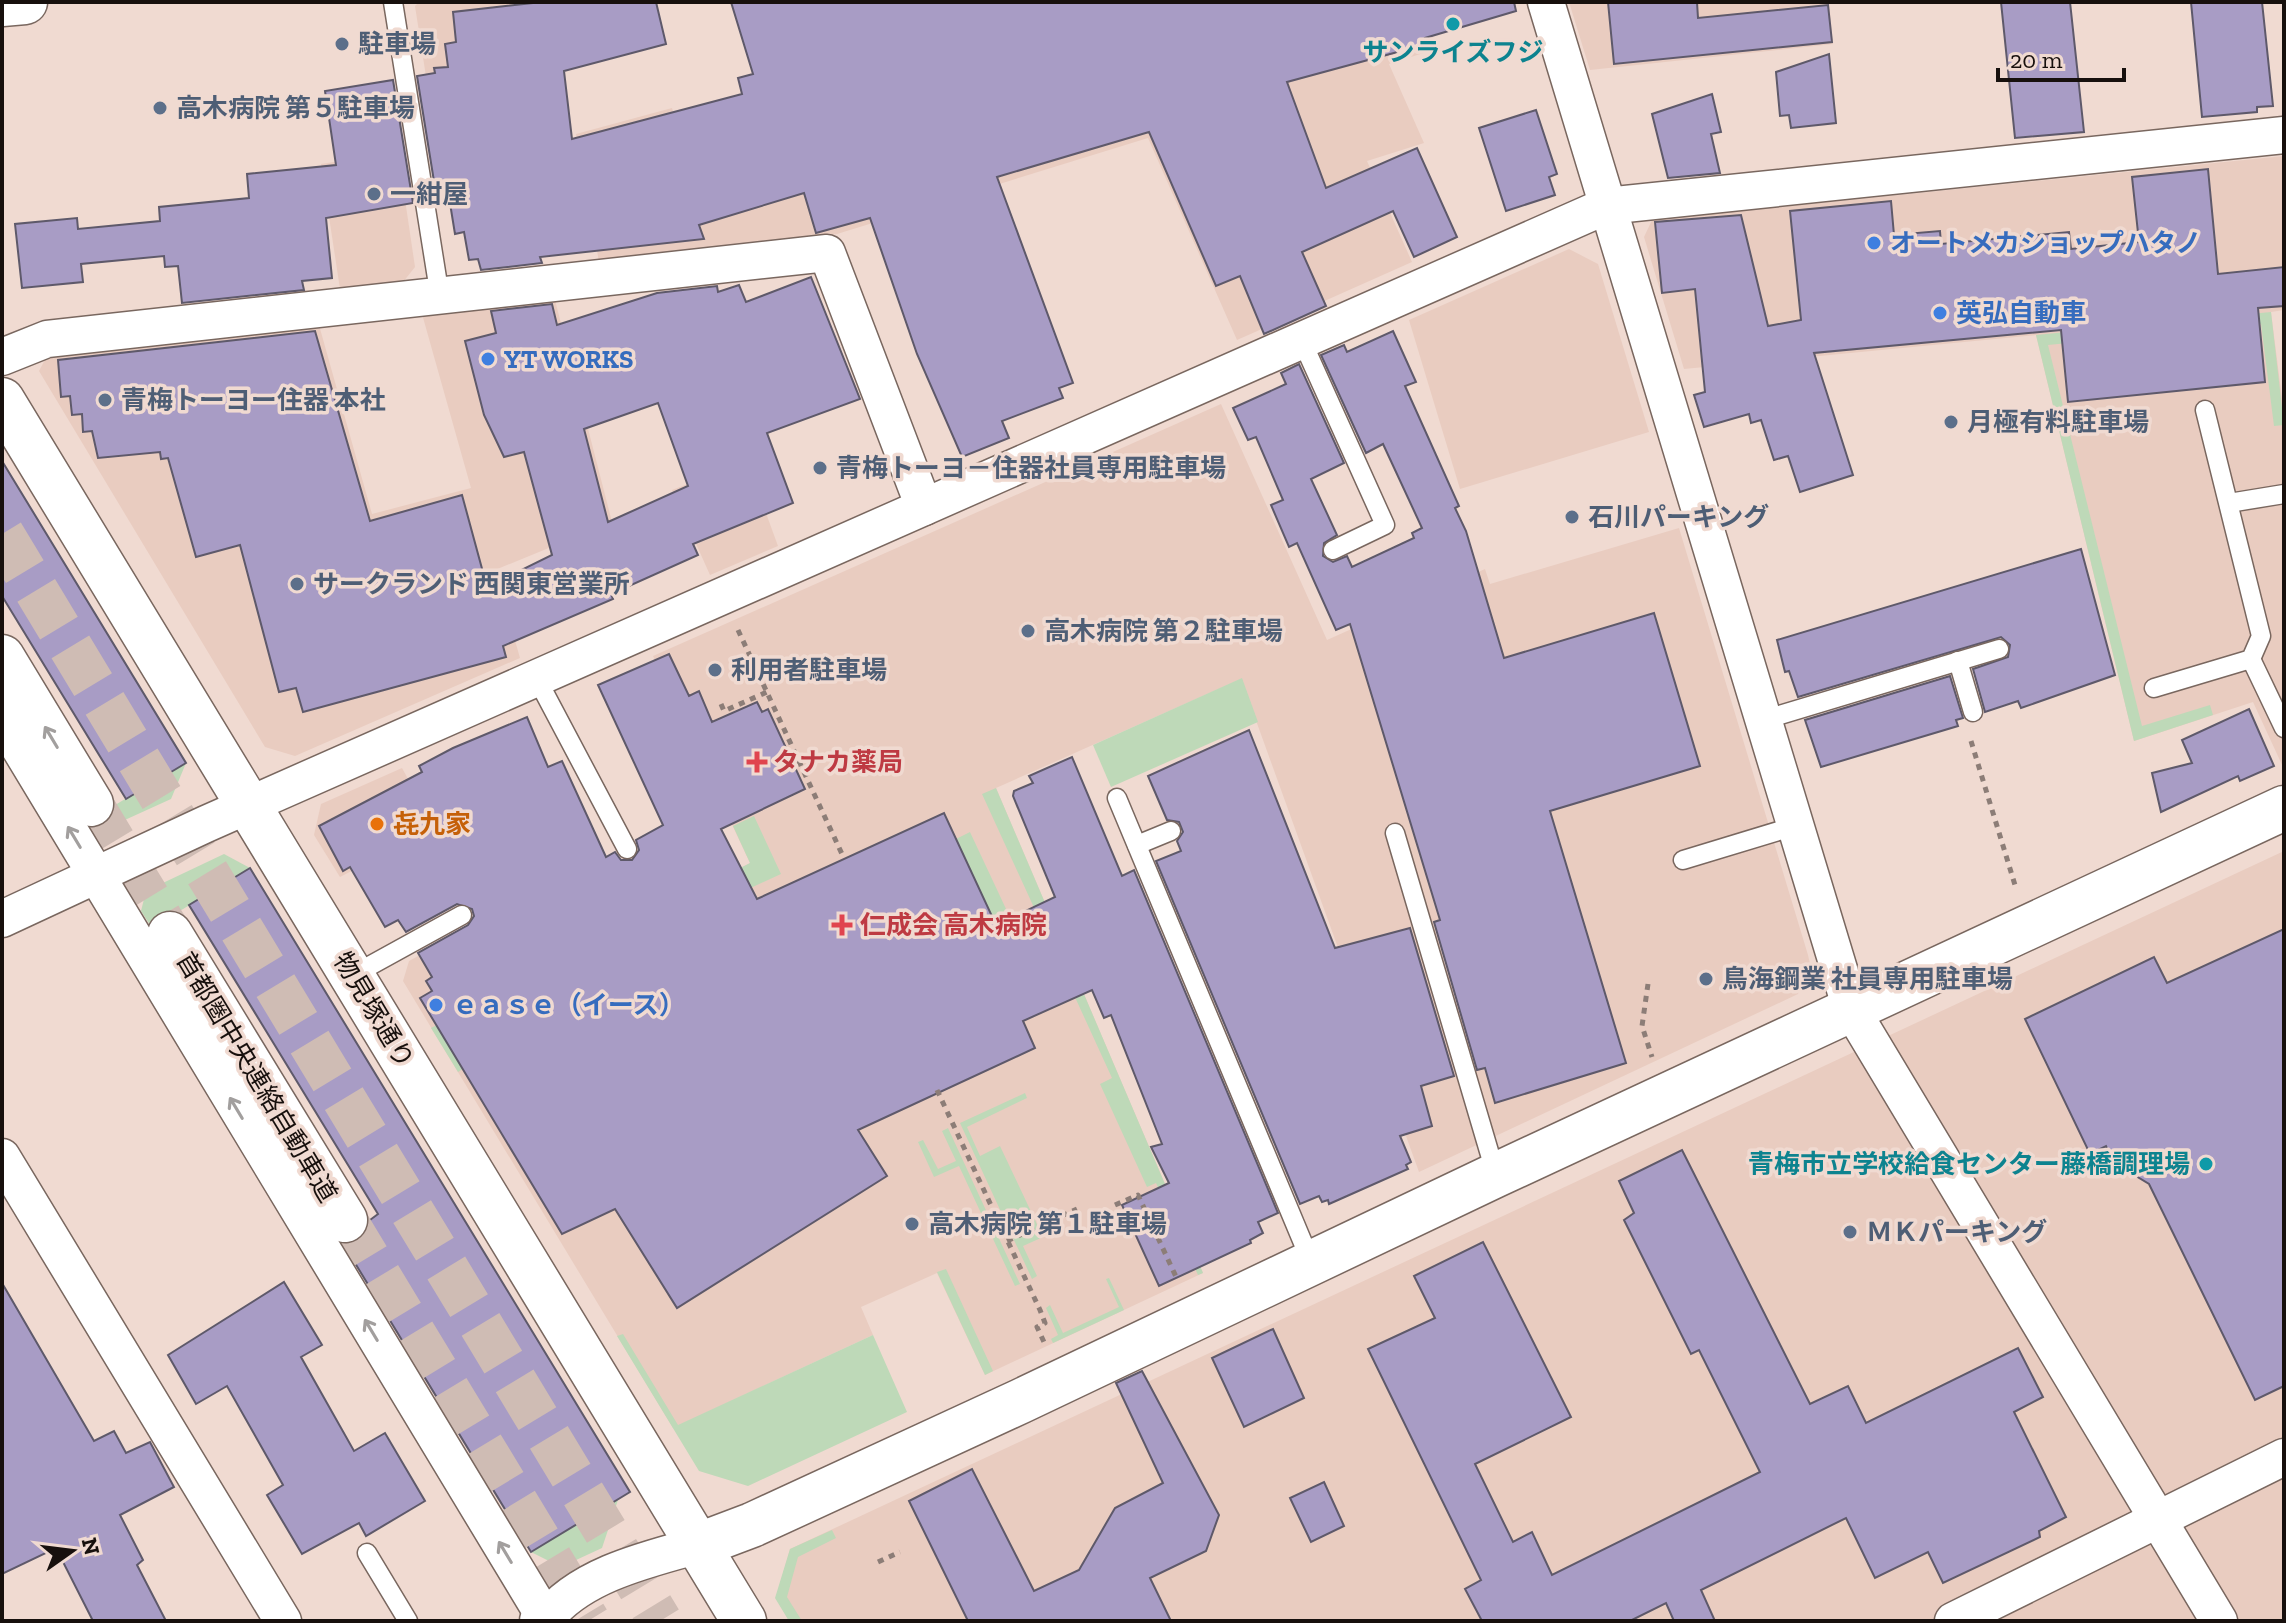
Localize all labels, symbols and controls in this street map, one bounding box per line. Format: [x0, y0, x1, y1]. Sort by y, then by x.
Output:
marker: サンライズフジ [1444, 15, 1462, 33]
place label: 駐車場 [358, 28, 436, 60]
scale bar [1998, 32, 2124, 82]
marker: 駐車場 [333, 35, 351, 53]
place label: サンライズフジ [1362, 36, 1544, 68]
text: 20 m [2010, 45, 2063, 74]
place label: 高木病院 第５駐車場 [176, 92, 415, 124]
marker: 高木病院 第５駐車場 [151, 99, 169, 117]
place label: 一紺屋 [390, 178, 468, 210]
marker: 一紺屋 [365, 185, 383, 203]
place label: オートメカショップハタノ [1890, 227, 2201, 259]
marker: オートメカショップハタノ [1865, 234, 1883, 252]
place label: 英弘自動車 [1956, 297, 2086, 329]
marker: 英弘自動車 [1931, 304, 1949, 322]
place label: YT WORKS [504, 343, 633, 375]
marker: YT WORKS [479, 350, 497, 368]
place label: 青梅トーヨー住器 本社 [121, 384, 386, 416]
marker: 青梅トーヨー住器 本社 [96, 391, 114, 409]
place label: 月極有料駐車場 [1967, 406, 2149, 438]
marker: 月極有料駐車場 [1942, 413, 1960, 431]
place label: 青梅トーヨ－住器社員専用駐車場 [836, 452, 1226, 484]
marker: 青梅トーヨ－住器社員専用駐車場 [811, 459, 829, 477]
place label: 石川パーキング [1588, 501, 1769, 533]
marker: 石川パーキング [1563, 508, 1581, 526]
place label: サークランド 西関東営業所 [313, 568, 630, 600]
marker: サークランド 西関東営業所 [288, 575, 306, 593]
place label: 高木病院 第２駐車場 [1044, 615, 1283, 647]
marker: 高木病院 第２駐車場 [1019, 622, 1037, 640]
place label: 利用者駐車場 [731, 654, 887, 686]
marker: 利用者駐車場 [706, 661, 724, 679]
one-way arrow [43, 726, 59, 749]
place label: タナカ薬局 [773, 746, 903, 778]
marker: タナカ薬局 [748, 753, 766, 771]
place label: 㐂九家 [393, 808, 471, 840]
marker: 㐂九家 [368, 815, 386, 833]
one-way arrow [65, 826, 81, 849]
place label: 仁成会 高木病院 [860, 909, 1047, 941]
marker: 仁成会 高木病院 [831, 914, 853, 936]
street label: 首都圏中央連絡自動車道 [170, 946, 344, 1208]
street label: 物見塚通り [327, 946, 421, 1074]
place label: 鳥海鋼業 社員専用駐車場 [1722, 963, 2013, 995]
marker: 鳥海鋼業 社員専用駐車場 [1697, 970, 1715, 988]
place label: ｅａｓｅ（イース） [452, 989, 685, 1021]
marker: ｅａｓｅ（イース） [427, 996, 445, 1014]
one-way arrow [228, 1097, 244, 1120]
place label: 青梅市立学校給食センター藤橋調理場 [1748, 1148, 2190, 1180]
marker: 青梅市立学校給食センター藤橋調理場 [2197, 1155, 2215, 1173]
place label: 高木病院 第１駐車場 [928, 1208, 1167, 1240]
marker: 高木病院 第１駐車場 [903, 1215, 921, 1233]
place label: ＭＫパーキング [1866, 1216, 2047, 1248]
marker: ＭＫパーキング [1841, 1223, 1859, 1241]
one-way arrow [362, 1319, 378, 1342]
north arrow [32, 1511, 112, 1591]
text: N [76, 1535, 106, 1558]
one-way arrow [497, 1541, 513, 1564]

